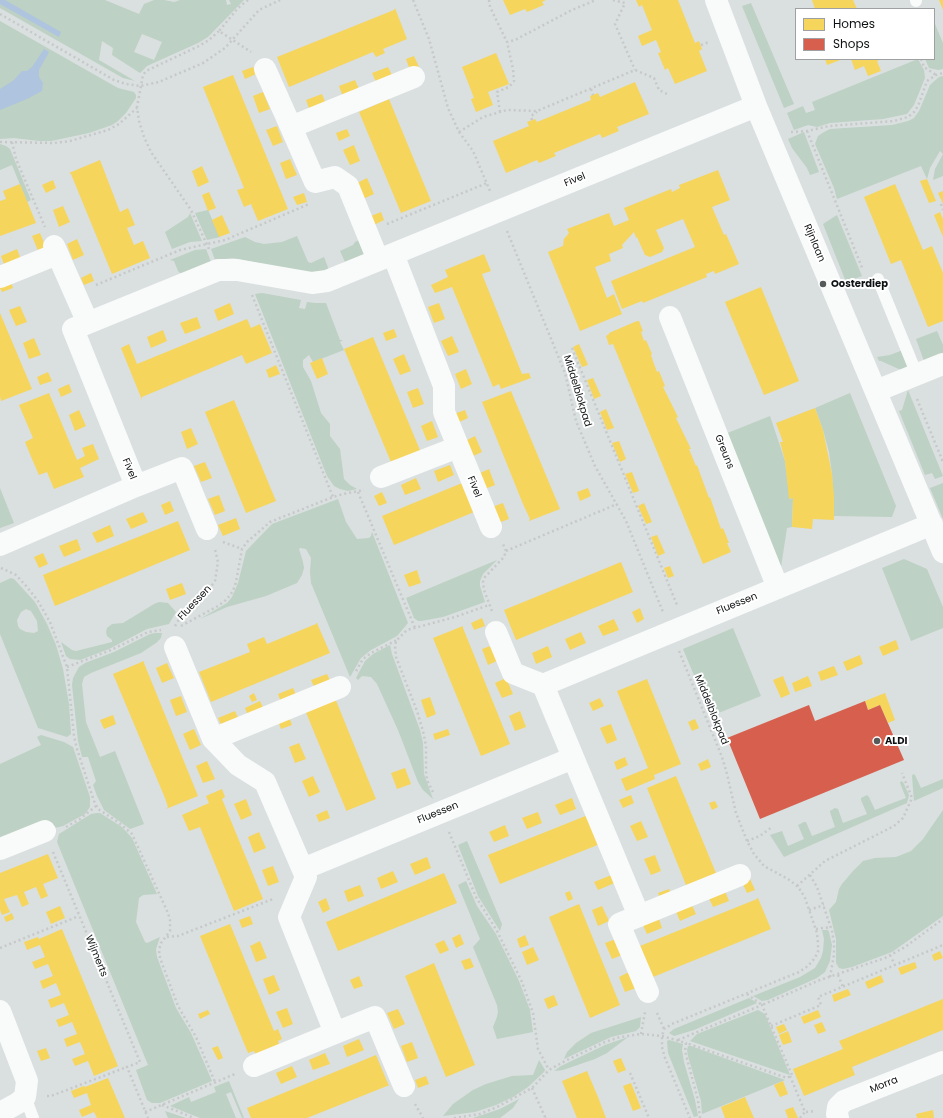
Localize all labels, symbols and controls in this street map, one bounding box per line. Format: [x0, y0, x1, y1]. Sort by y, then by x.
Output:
legend [795, 8, 935, 60]
text: Homes [833, 15, 875, 32]
text: Shops [833, 35, 870, 52]
street label: Fivel [563, 170, 587, 190]
street label: Rijnlaan [801, 222, 827, 264]
place label: Oosterdiep [831, 278, 888, 290]
marker: Oosterdiep [818, 279, 828, 289]
street label: Middelblokpad [560, 354, 594, 428]
street label: Greuns [712, 433, 736, 471]
street label: Fivel [119, 457, 139, 481]
street label: Fivel [464, 475, 484, 499]
street label: Fluessen [176, 583, 214, 623]
street label: Fluessen [715, 590, 759, 618]
street label: Middelblokpad [692, 673, 730, 747]
place label: ALDI [885, 735, 907, 747]
marker: ALDI [872, 736, 882, 746]
street label: Fluessen [416, 799, 460, 827]
street label: Wijmerts [82, 933, 110, 979]
street label: Morra [868, 1074, 900, 1096]

